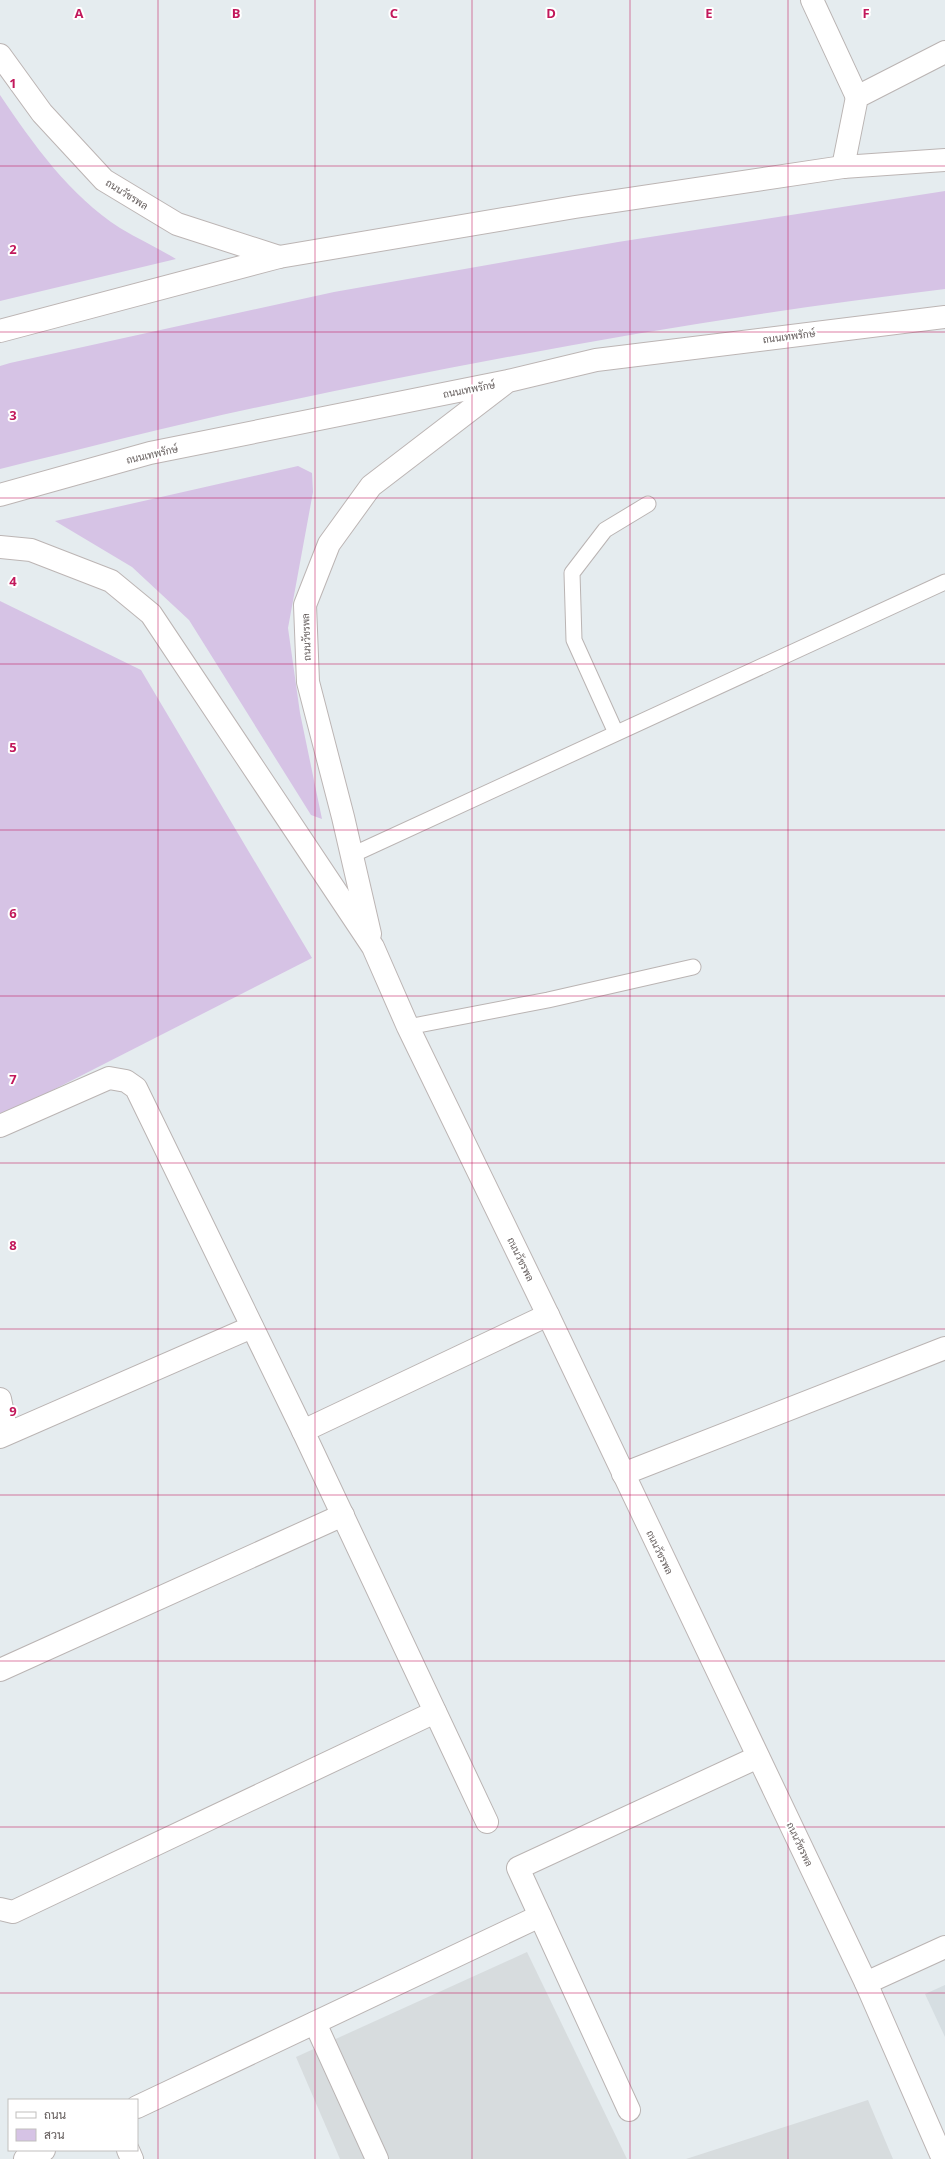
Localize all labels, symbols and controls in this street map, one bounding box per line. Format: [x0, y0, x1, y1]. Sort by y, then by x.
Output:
text: A [75, 4, 84, 22]
text: B [232, 4, 241, 22]
text: C [390, 4, 398, 22]
text: D [546, 4, 556, 22]
text: E [705, 4, 713, 22]
text: F [862, 4, 870, 22]
text: 1 [9, 74, 17, 92]
street label: ถนนวัชรพล [103, 175, 151, 213]
text: 2 [9, 240, 17, 258]
street label: ถนนเทพรักษ์ [762, 326, 816, 346]
street label: ถนนเทพรักษ์ [442, 377, 496, 401]
text: 3 [9, 406, 17, 424]
street label: ถนนเทพรักษ์ [125, 441, 180, 467]
text: 4 [9, 572, 17, 590]
street label: ถนนวัชรพล [298, 613, 314, 661]
text: 5 [9, 738, 17, 756]
text: 6 [9, 904, 17, 922]
text: 7 [9, 1070, 17, 1088]
street label: ถนนวัชรพล [504, 1235, 538, 1284]
text: 8 [9, 1236, 17, 1254]
text: 9 [9, 1402, 17, 1420]
street label: ถนนวัชรพล [643, 1528, 677, 1577]
street label: ถนนวัชรพล [784, 1819, 816, 1869]
legend [8, 2099, 138, 2151]
text: ถนน [44, 2106, 67, 2123]
text: สวน [44, 2126, 65, 2143]

